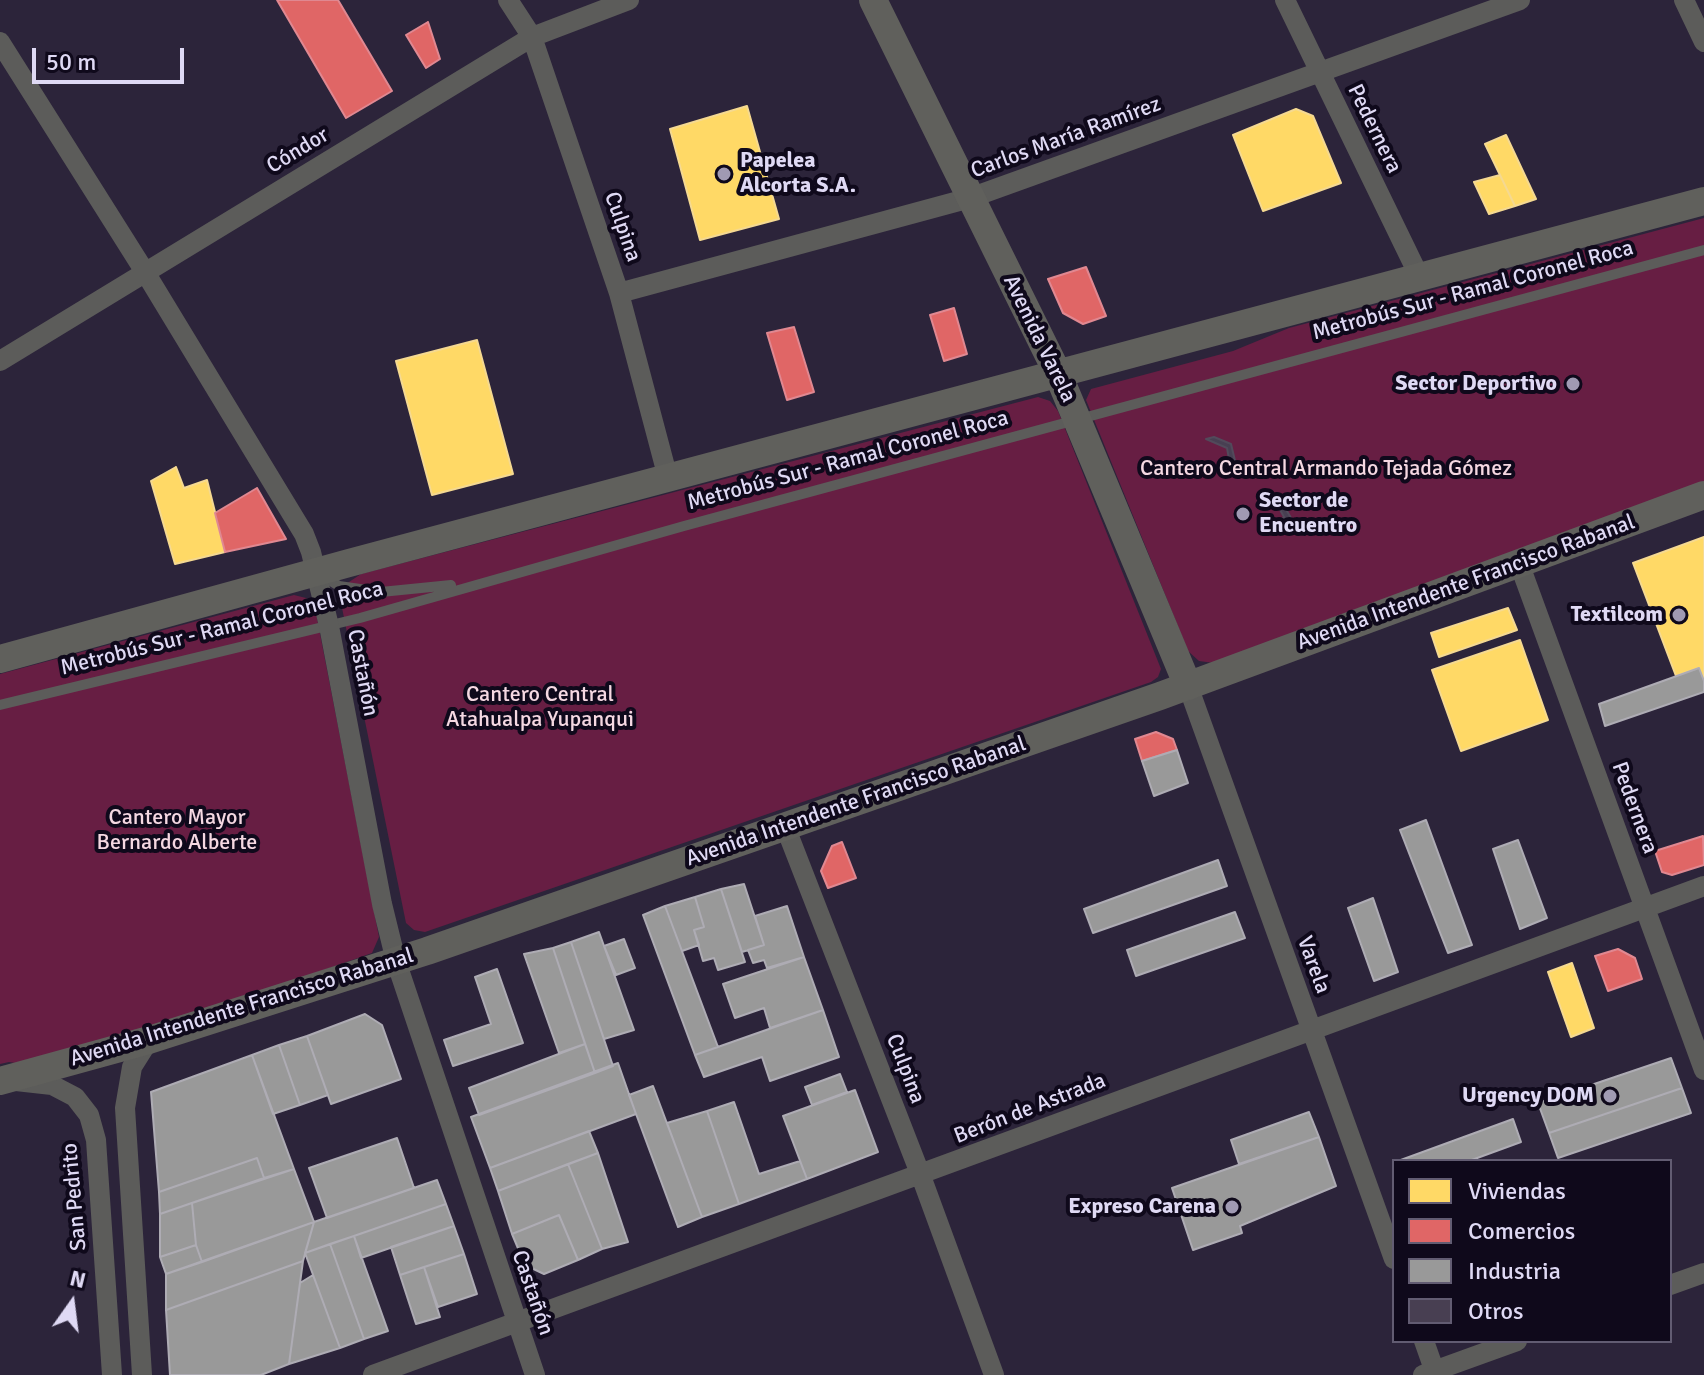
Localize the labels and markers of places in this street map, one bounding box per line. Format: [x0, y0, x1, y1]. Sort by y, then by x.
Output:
place label: Papelea Alcorta S.A. [740, 148, 856, 200]
marker: Papelea Alcorta S.A. [715, 165, 733, 183]
place label: Sector Deportivo [1395, 371, 1557, 397]
marker: Sector Deportivo [1564, 375, 1582, 393]
place label: Sector de Encuentro [1259, 488, 1357, 540]
marker: Sector de Encuentro [1234, 505, 1252, 523]
place label: Textilcom [1571, 602, 1663, 628]
marker: Textilcom [1670, 606, 1688, 624]
place label: Urgency DOM [1462, 1083, 1594, 1109]
marker: Urgency DOM [1601, 1087, 1619, 1105]
place label: Expreso Carena [1068, 1194, 1216, 1220]
marker: Expreso Carena [1223, 1198, 1241, 1216]

